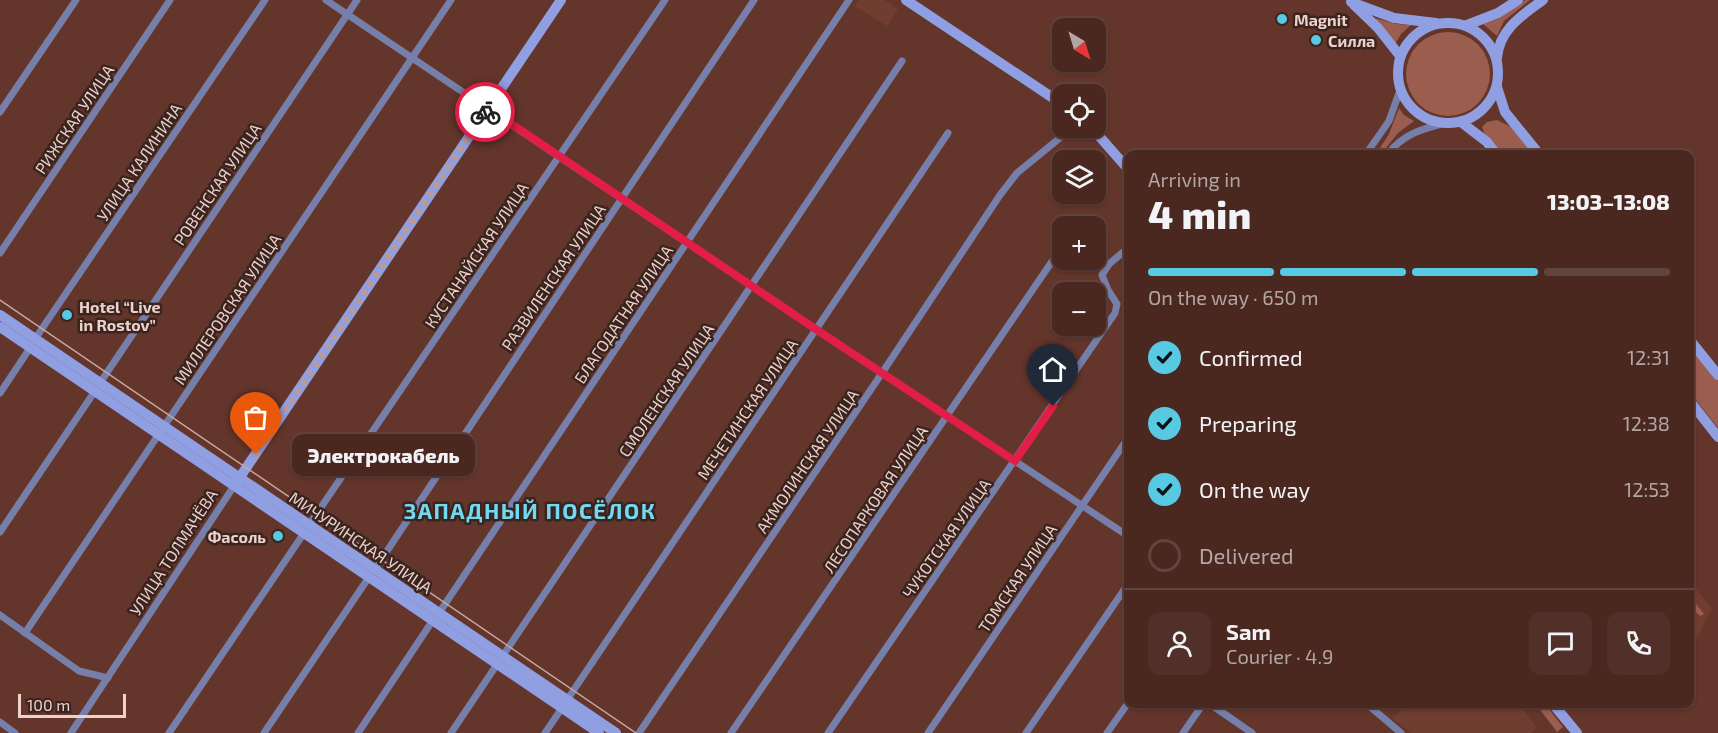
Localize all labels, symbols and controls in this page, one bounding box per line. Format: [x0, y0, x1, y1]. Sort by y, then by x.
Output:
place label: Magnit [1294, 10, 1348, 29]
marker: Magnit [1275, 12, 1289, 26]
north arrow [1052, 18, 1106, 72]
map controls [1052, 18, 1106, 336]
place label: Силла [1328, 31, 1375, 50]
marker: Силла [1309, 33, 1323, 47]
street label: РИЖСКАЯ УЛИЦА [30, 61, 118, 177]
courier [455, 82, 515, 142]
button: locate [1052, 84, 1106, 138]
icon: bike [469, 96, 502, 129]
street label: УЛИЦА КАЛИНИНА [93, 100, 185, 224]
street label: РОВЕНСКАЯ УЛИЦА [169, 120, 265, 248]
button: layers [1052, 150, 1106, 204]
text: Arriving in [1148, 167, 1241, 191]
street label: КУСТАНАЙСКАЯ УЛИЦА [420, 179, 532, 331]
text: 13:03–13:08 [1547, 188, 1670, 214]
text: 4 min [1148, 190, 1251, 237]
street label: РАЗВИЛЕНСКАЯ УЛИЦА [497, 200, 609, 354]
button: + [1052, 216, 1106, 270]
street label: МИЛЛЕРОВСКАЯ УЛИЦА [169, 230, 285, 388]
street label: БЛАГОДАТНАЯ УЛИЦА [570, 241, 676, 387]
button: − [1052, 282, 1106, 336]
text: On the way · 650 m [1148, 285, 1319, 309]
place label: Hotel “Live in Rostov” [79, 297, 161, 334]
marker: Hotel “Live in Rostov” [60, 308, 74, 322]
street label: СМОЛЕНСКАЯ УЛИЦА [614, 320, 718, 460]
street label: МЕЧЕТИНСКАЯ УЛИЦА [693, 335, 801, 483]
icon: check [1148, 341, 1181, 374]
pin [1027, 344, 1078, 406]
text: Confirmed [1199, 344, 1303, 370]
text: 12:31 [1627, 345, 1670, 369]
icon: home [1036, 353, 1069, 386]
street label: АКМОЛИНСКАЯ УЛИЦА [752, 386, 862, 536]
pin [230, 392, 281, 454]
icon: bag [239, 401, 272, 434]
icon: check [1148, 407, 1181, 440]
text: Preparing [1199, 410, 1297, 436]
text: 12:38 [1623, 411, 1670, 435]
street label: ЛЕСОПАРКОВАЯ УЛИЦА [819, 422, 931, 576]
callout: Электрокабель [292, 433, 475, 475]
text: Электрокабель [307, 443, 460, 467]
icon: check [1148, 473, 1181, 506]
street label: ЧУКОТСКАЯ УЛИЦА [898, 475, 994, 601]
text: On the way [1199, 476, 1310, 502]
text: 12:53 [1624, 477, 1670, 501]
street label: УЛИЦА ТОЛМАЧЁВА [125, 485, 221, 619]
street label: МИЧУРИНСКАЯ УЛИЦА [286, 487, 436, 597]
district label: ЗАПАДНЫЙ ПОСЁЛОК [404, 497, 656, 523]
street label: ТОМСКАЯ УЛИЦА [974, 520, 1060, 636]
place label: Фасоль [208, 527, 266, 546]
marker: Фасоль [271, 529, 285, 543]
text: Delivered [1199, 542, 1294, 568]
button: person [1148, 612, 1211, 675]
button: chat [1529, 612, 1592, 675]
button: phone [1607, 612, 1670, 675]
text: Sam [1226, 618, 1271, 644]
text: Courier · 4.9 [1226, 644, 1333, 668]
scale bar [18, 691, 126, 718]
text: 100 m [27, 695, 70, 714]

